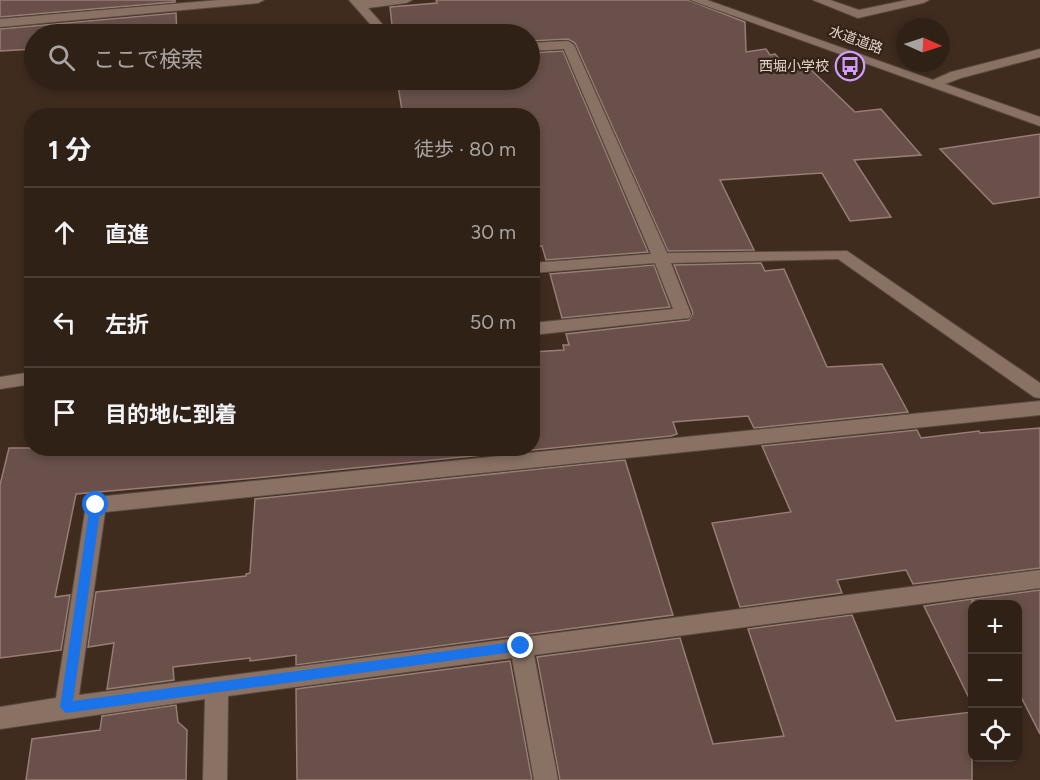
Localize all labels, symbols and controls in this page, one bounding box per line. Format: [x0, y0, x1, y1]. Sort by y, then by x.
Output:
north arrow [896, 18, 950, 72]
street label: 水道道路 [827, 22, 885, 58]
search box [24, 24, 540, 90]
icon: search [45, 41, 78, 74]
text: ここで検索 [93, 46, 203, 73]
bus stop icon: 西堀小学校 [834, 50, 866, 82]
place label: 西堀小学校 [759, 58, 829, 75]
text: 1 分 [48, 134, 91, 166]
text: 徒歩 · 80 m [414, 137, 516, 161]
icon: ahead [48, 216, 81, 249]
text: 30 m [470, 220, 516, 244]
text: 直進 [105, 221, 149, 248]
icon: left [48, 306, 81, 339]
text: 50 m [470, 310, 516, 334]
text: 左折 [105, 311, 149, 338]
icon: arrive [48, 396, 81, 429]
text: 目的地に到着 [105, 401, 237, 428]
route start [82, 491, 108, 517]
map controls [968, 600, 1022, 762]
button: + [968, 600, 1022, 654]
route end [507, 632, 533, 658]
button: − [968, 654, 1022, 708]
button: locate [968, 708, 1022, 762]

